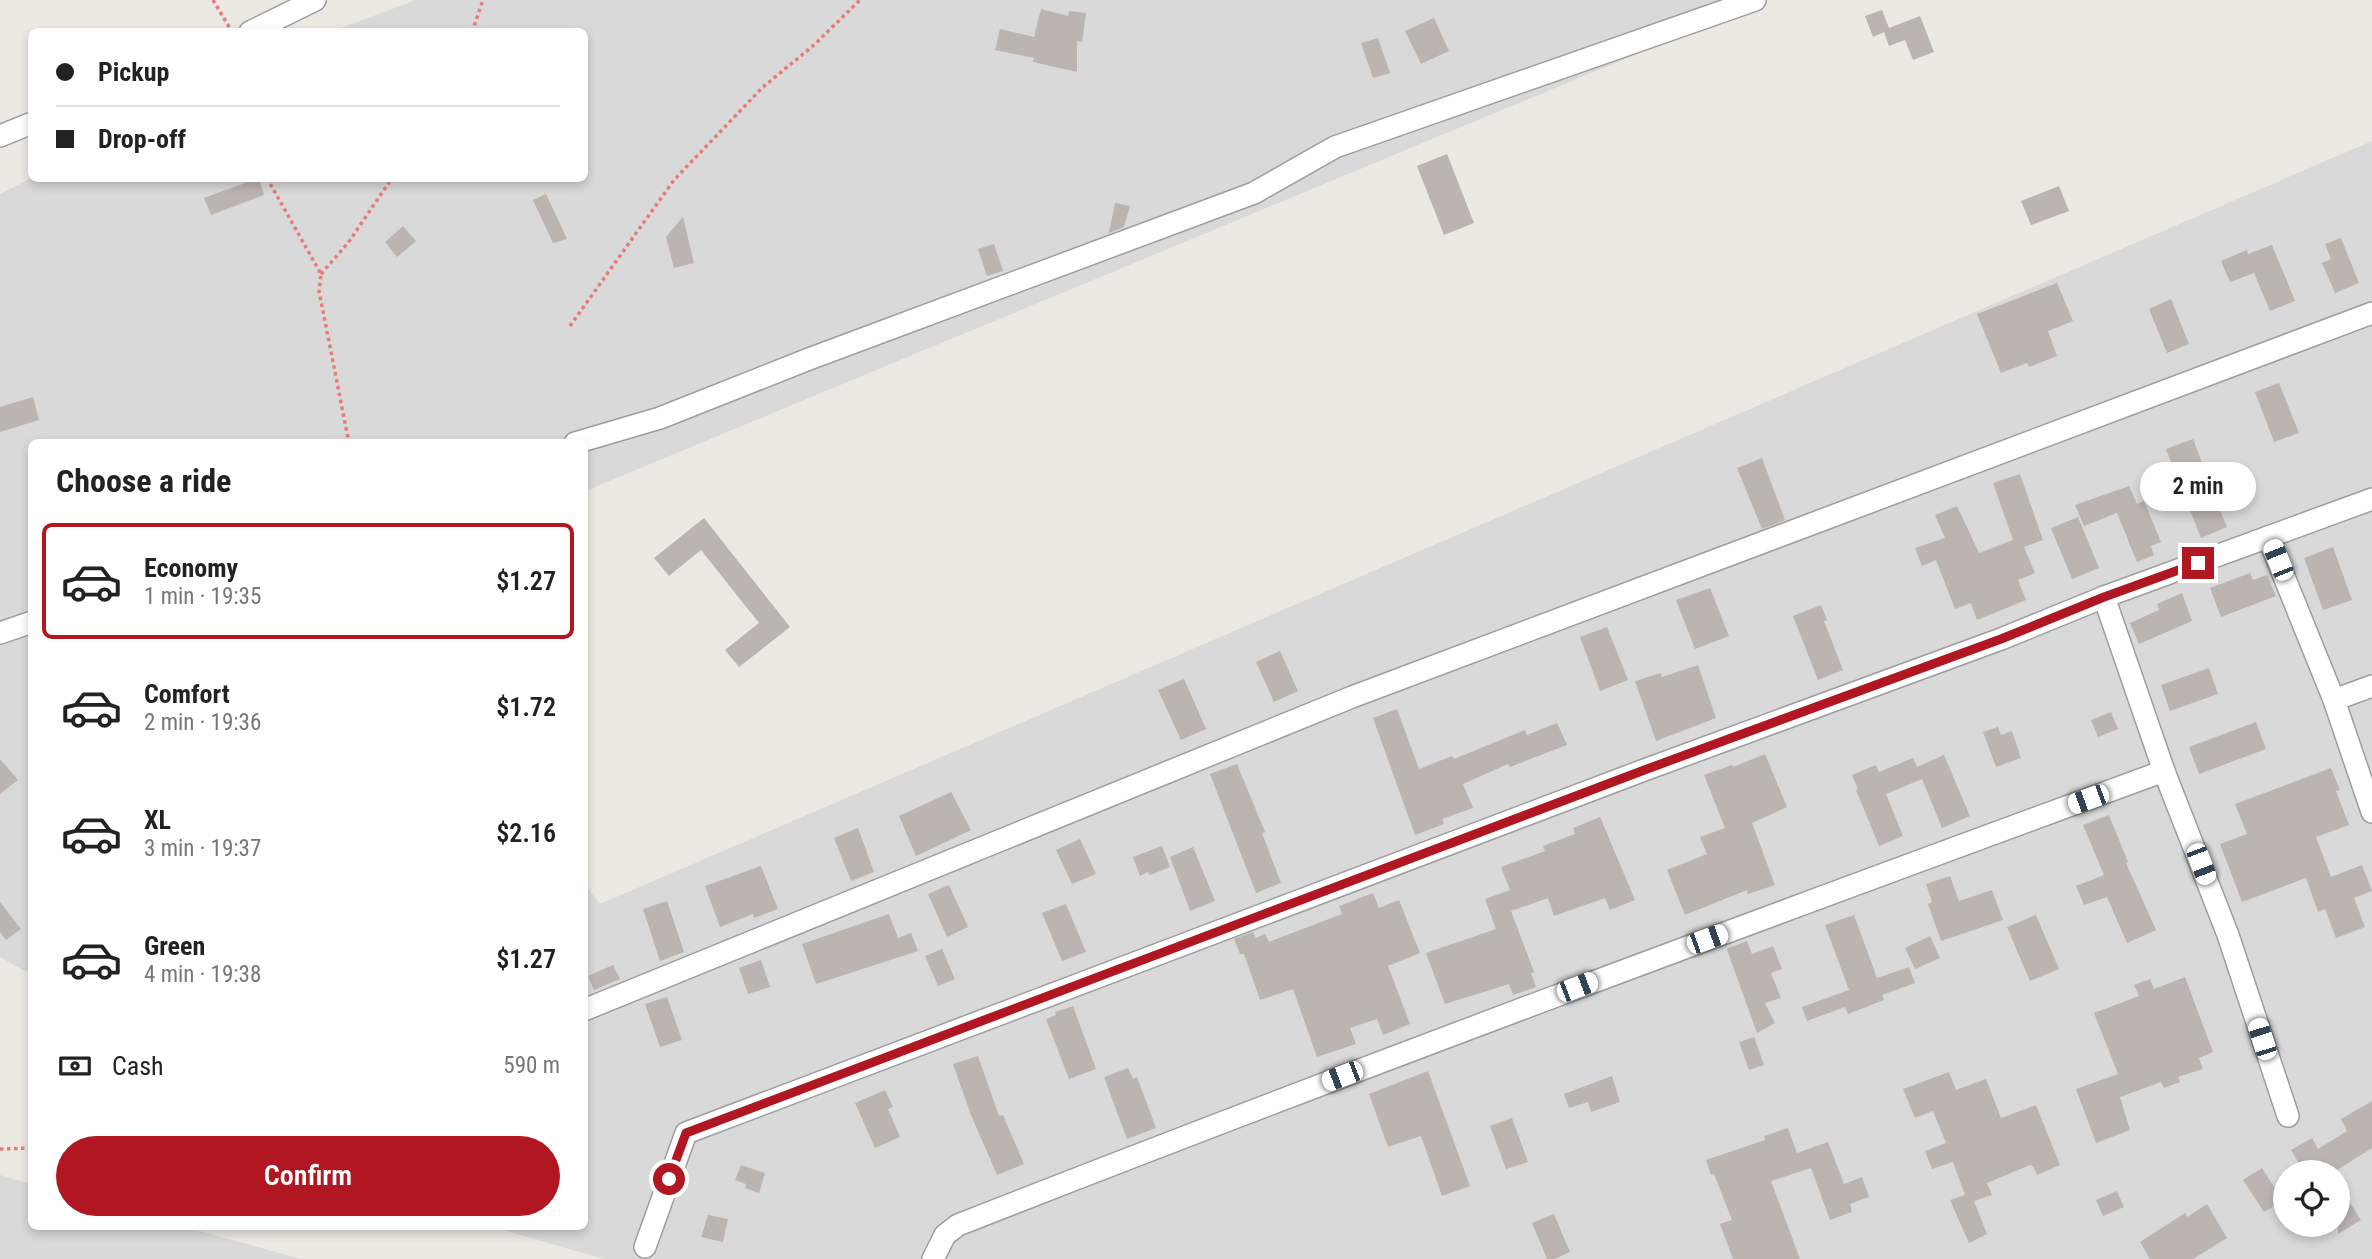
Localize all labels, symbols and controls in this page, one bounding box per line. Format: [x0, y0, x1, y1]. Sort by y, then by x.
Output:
text: Pickup [98, 57, 169, 87]
text: Drop-off [98, 124, 186, 154]
text: Choose a ride [56, 462, 231, 500]
callout: 2 min [2140, 462, 2256, 510]
text: 2 min [2173, 473, 2223, 500]
car [2261, 537, 2296, 583]
route end [2182, 547, 2214, 579]
icon: car [60, 550, 123, 613]
text: Economy [144, 553, 238, 583]
text: $1.27 [496, 566, 556, 596]
text: 1 min · 19:35 [144, 583, 261, 610]
icon: car [60, 676, 123, 739]
text: Comfort [144, 679, 230, 709]
text: $1.72 [496, 692, 556, 722]
text: 2 min · 19:36 [144, 709, 261, 736]
car [2065, 782, 2112, 816]
icon: car [60, 802, 123, 865]
text: XL [144, 805, 171, 835]
text: $2.16 [496, 818, 556, 848]
text: 3 min · 19:37 [144, 835, 261, 862]
car [2184, 841, 2219, 887]
car [1684, 922, 1731, 956]
icon: car [60, 928, 123, 991]
text: Green [144, 931, 205, 961]
text: $1.27 [496, 944, 556, 974]
text: 4 min · 19:38 [144, 961, 261, 988]
car [1554, 970, 1601, 1004]
car [2246, 1016, 2279, 1062]
icon: cash [56, 1047, 94, 1085]
text: Cash [112, 1051, 164, 1081]
text: 590 m [503, 1052, 560, 1079]
car [1319, 1059, 1366, 1093]
button: Confirm [56, 1136, 560, 1216]
map controls [2273, 1160, 2350, 1237]
button: locate [2273, 1160, 2350, 1237]
route start [653, 1163, 685, 1195]

